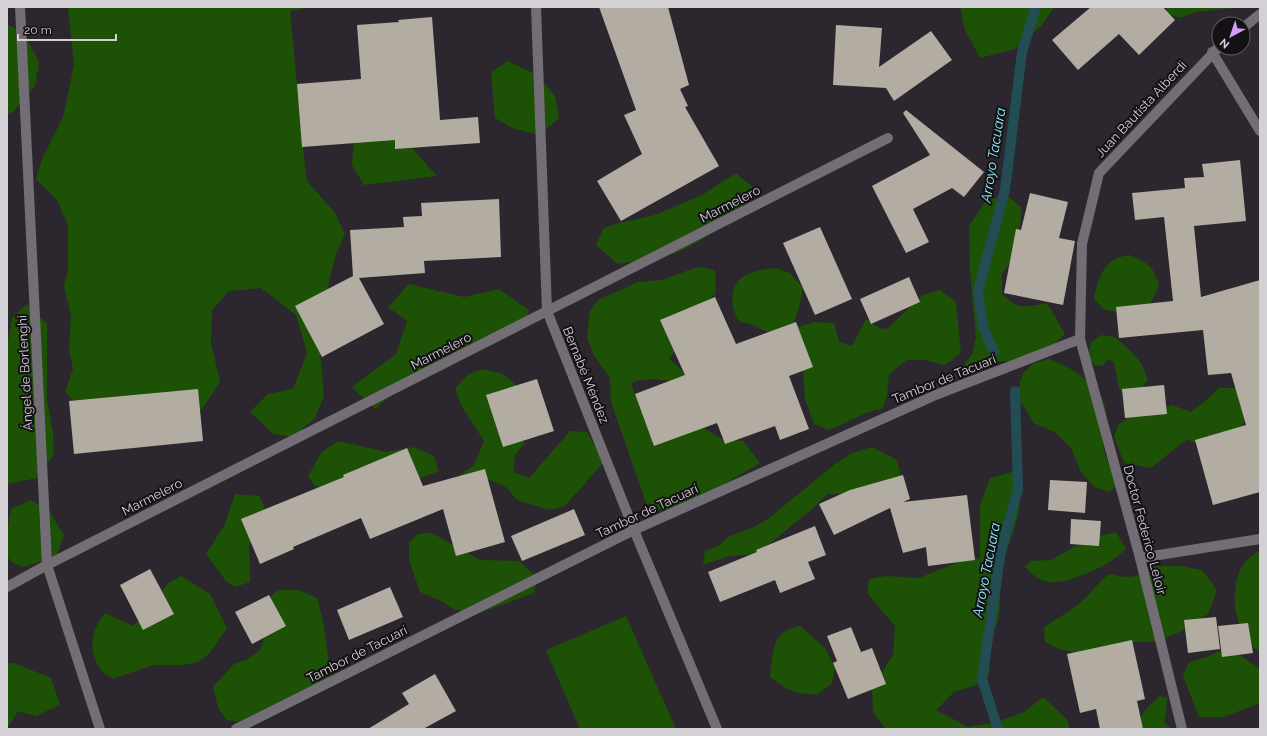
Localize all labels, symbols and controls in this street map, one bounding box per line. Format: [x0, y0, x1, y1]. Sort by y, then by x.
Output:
scale bar [18, 16, 116, 42]
north arrow [1211, 16, 1251, 56]
text: 20 m [24, 23, 52, 37]
text: N [1217, 36, 1232, 51]
street label: Juan Bautista Alberdi [1092, 58, 1190, 160]
water label: Arroyo Tacuara [977, 106, 1008, 205]
street label: Marmelero [697, 182, 763, 226]
street label: Ángel de Borlenghi [14, 315, 36, 431]
street label: Bernabé Méndez [560, 324, 612, 426]
street label: Marmelero [408, 329, 474, 373]
street label: Tambor de Tacuarí [890, 351, 998, 407]
street label: Doctor Federico Leloir [1120, 464, 1170, 597]
street label: Marmelero [119, 475, 185, 519]
street label: Tambor de Tacuarí [594, 481, 700, 541]
water label: Arroyo Tacuara [969, 521, 1003, 620]
street label: Tambor de Tacuarí [304, 622, 410, 686]

